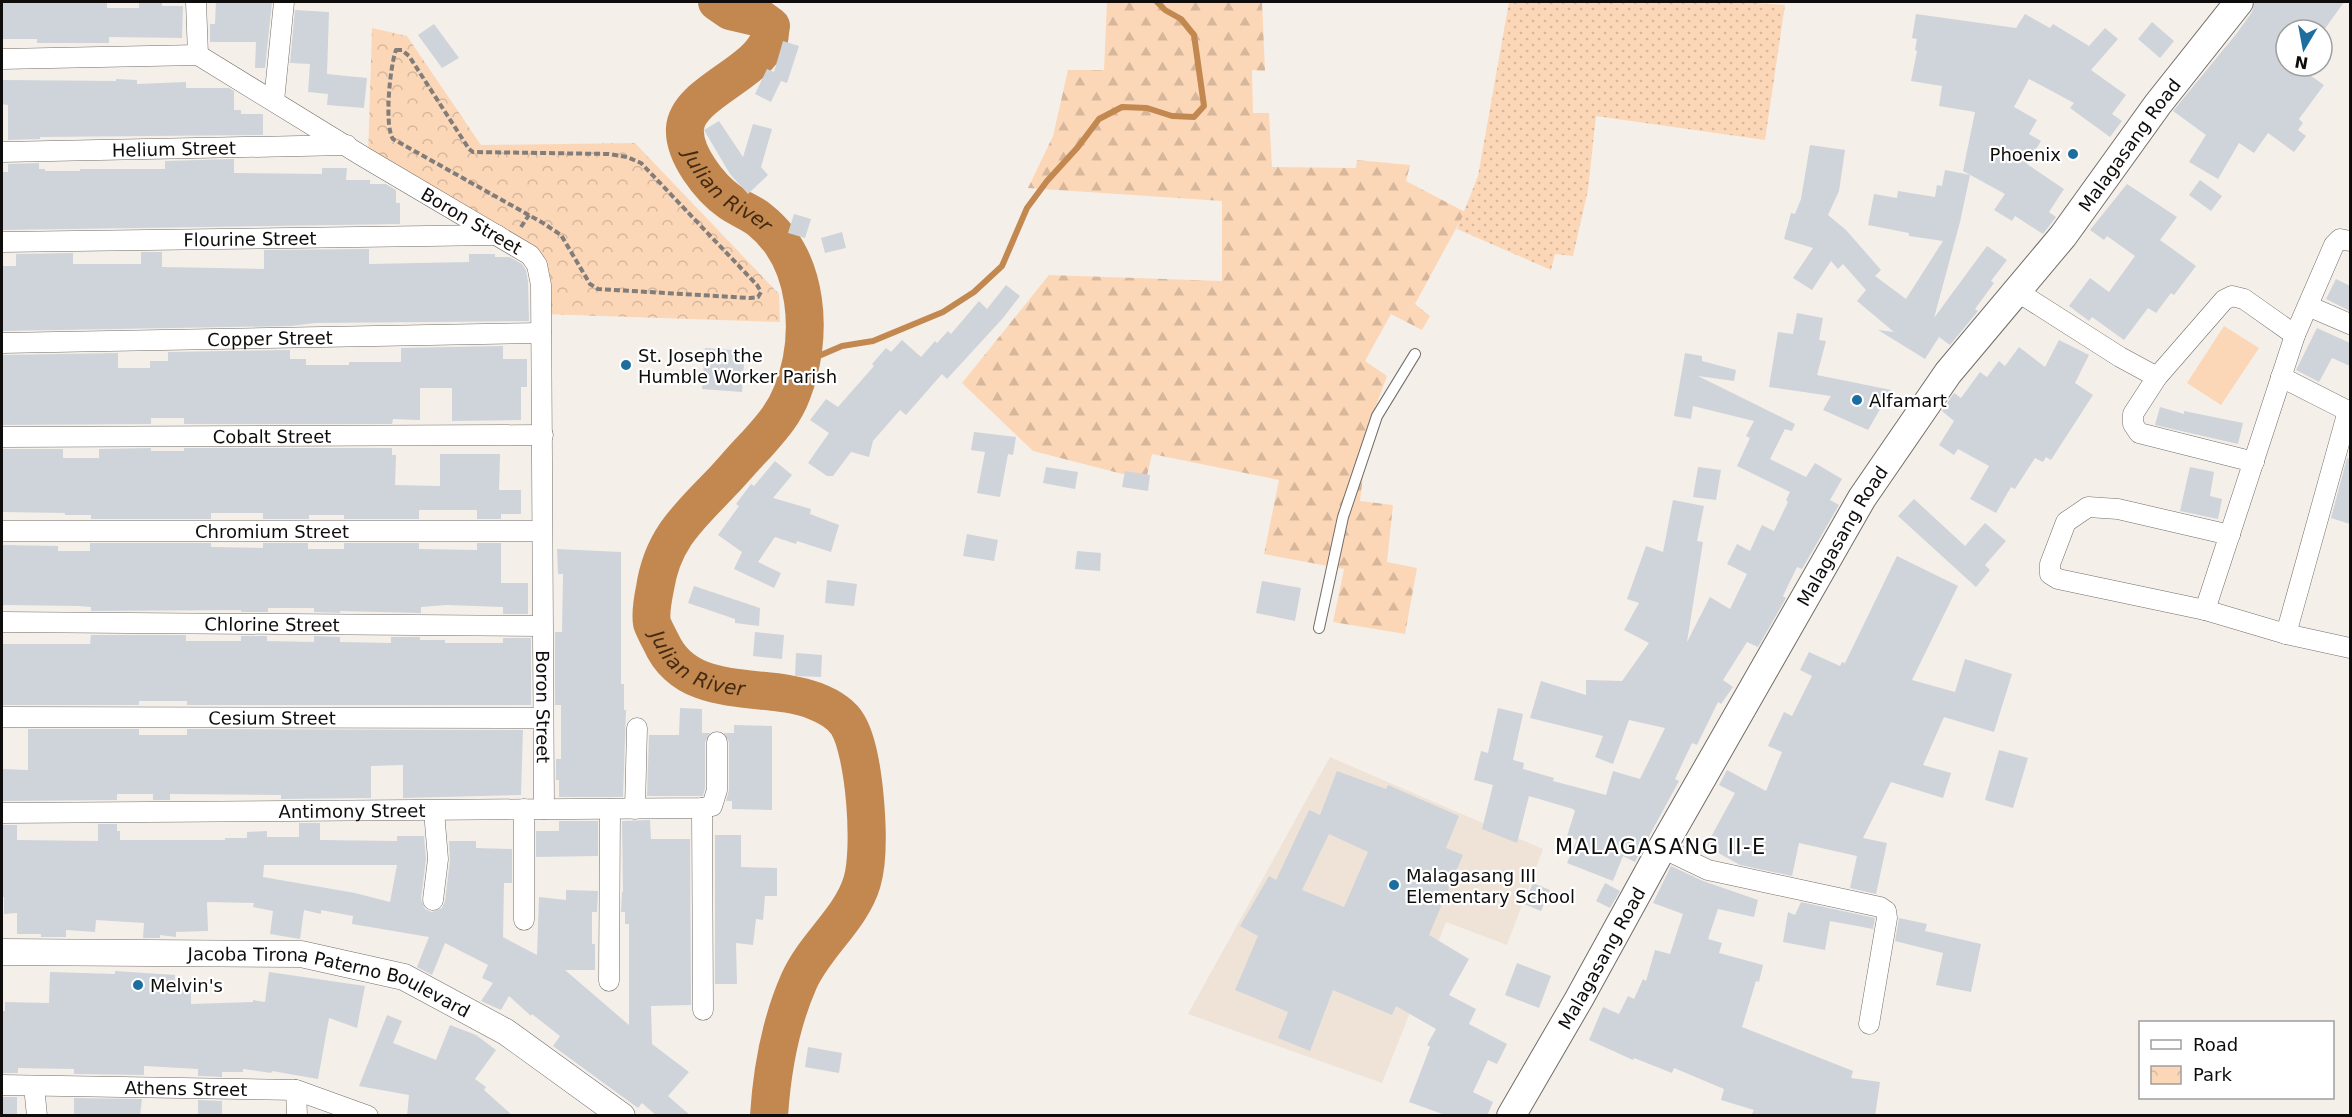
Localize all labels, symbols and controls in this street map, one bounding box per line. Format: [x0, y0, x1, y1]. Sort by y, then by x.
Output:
north arrow [2274, 18, 2334, 78]
text: N [2293, 52, 2310, 73]
street label: Malagasang Road [2074, 74, 2185, 215]
street label: Helium Street [112, 137, 236, 160]
water label: Julian River [677, 143, 779, 238]
place label: Phoenix [1990, 144, 2061, 165]
marker: Phoenix [2066, 147, 2080, 161]
street label: Boron Street [418, 183, 526, 258]
street label: Flourine Street [183, 227, 317, 250]
street label: Copper Street [207, 326, 333, 350]
place label: St. Joseph the Humble Worker Parish [638, 345, 837, 387]
marker: St. Joseph the Humble Worker Parish [619, 358, 633, 372]
place label: Alfamart [1869, 390, 1947, 411]
marker: Alfamart [1850, 393, 1864, 407]
street label: Cobalt Street [213, 425, 331, 447]
street label: Malagasang Road [1792, 462, 1892, 609]
street label: Chromium Street [195, 521, 349, 542]
street label: Chlorine Street [204, 613, 340, 635]
water label: Julian River [643, 623, 748, 701]
street label: Boron Street [533, 650, 554, 763]
street label: Cesium Street [208, 707, 336, 728]
street label: Antimony Street [278, 799, 426, 822]
district label: MALAGASANG II-E [1555, 835, 1767, 859]
place label: Malagasang III Elementary School [1406, 865, 1575, 907]
marker: Malagasang III Elementary School [1387, 878, 1401, 892]
street label: Malagasang Road [1553, 883, 1649, 1033]
street label: Jacoba Tirona Paterno Boulevard [187, 943, 474, 1021]
place label: Melvin's [150, 975, 223, 996]
marker: Melvin's [131, 978, 145, 992]
legend [2139, 1021, 2334, 1099]
text: Road [2193, 1034, 2238, 1055]
text: Park [2193, 1064, 2232, 1085]
street label: Athens Street [124, 1077, 248, 1100]

